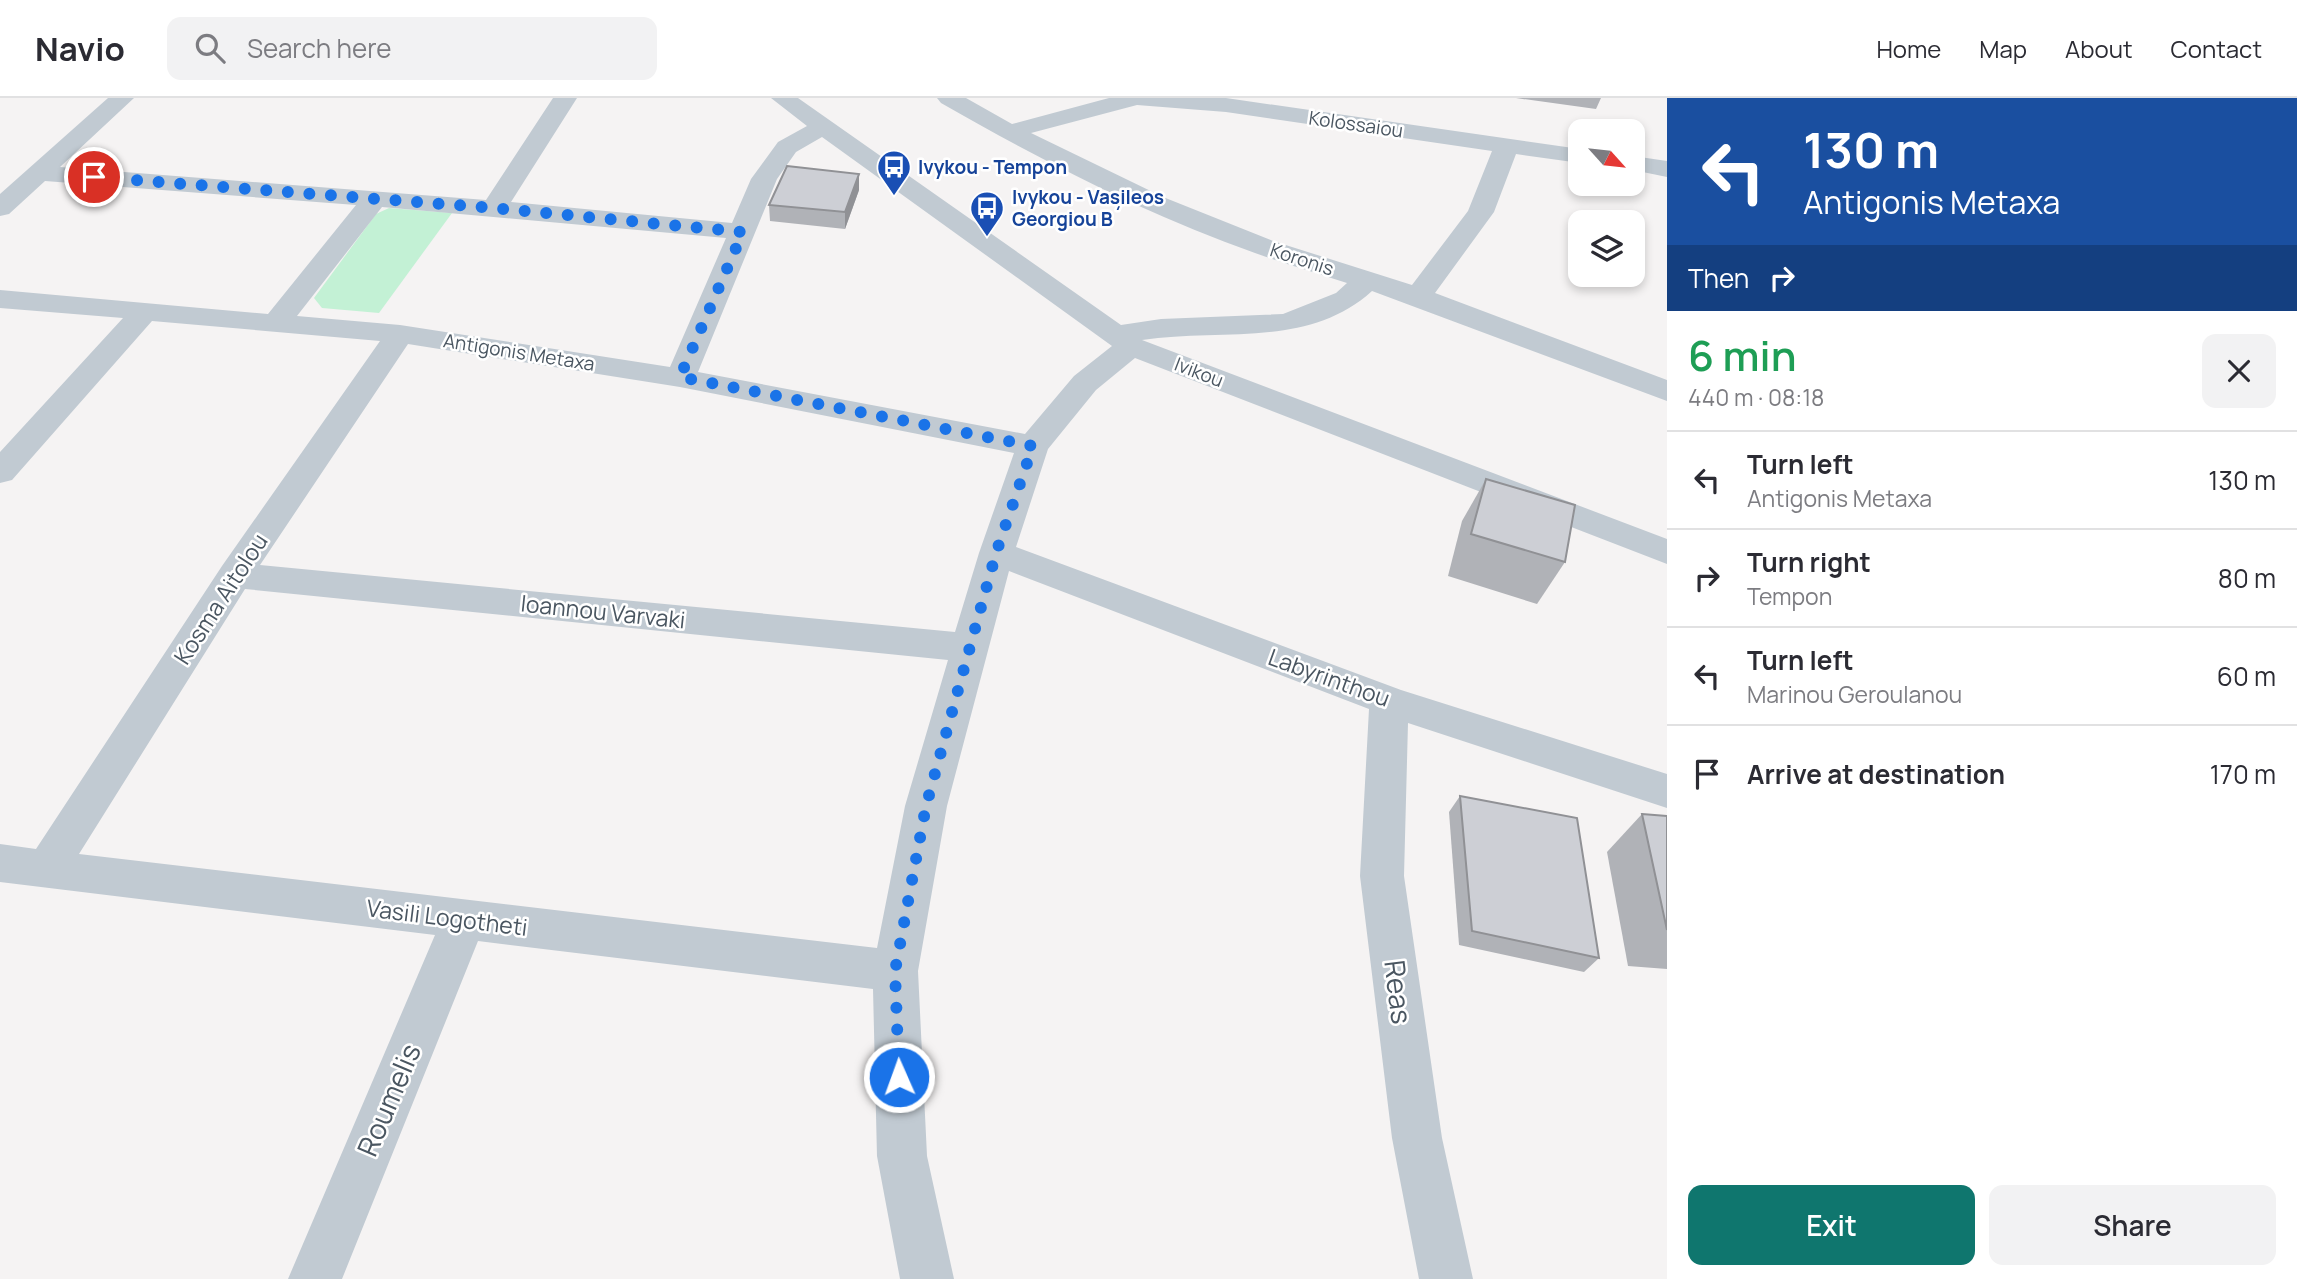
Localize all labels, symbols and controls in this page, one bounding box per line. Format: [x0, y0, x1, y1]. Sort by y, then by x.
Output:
search box [167, 17, 657, 80]
text: Navio [35, 26, 125, 71]
icon: search [191, 29, 229, 67]
text: Search here [247, 30, 391, 66]
text: Home [1876, 32, 1941, 65]
text: Map [1979, 32, 2027, 65]
text: About [2065, 32, 2133, 65]
text: Contact [2171, 32, 2262, 65]
street label: Kolossaiou [1307, 105, 1405, 143]
text: 130 m [1803, 116, 1939, 183]
north arrow [1568, 119, 1645, 196]
map controls [1568, 119, 1645, 287]
icon: left [1688, 126, 1779, 217]
pin [64, 147, 124, 207]
bus stop icon: Ivykou - Tempon [875, 148, 913, 197]
place label: Ivykou - Tempon [918, 154, 1067, 180]
icon: arrive [75, 158, 113, 196]
text: Antigonis Metaxa [1803, 180, 2060, 224]
place label: Ivykou - Vasileos Georgiou B´ [1012, 184, 1164, 232]
bus stop icon: Ivykou - Vasileos Georgiou B´ [968, 189, 1006, 238]
button: layers [1568, 210, 1645, 287]
street label: Koronis [1267, 237, 1337, 281]
icon: right [1763, 259, 1801, 297]
text: Then [1688, 260, 1749, 296]
text: 6 min [1688, 326, 1797, 384]
street label: Antigonis Metaxa [442, 327, 596, 377]
button: close [2202, 334, 2276, 408]
street label: Ivikou [1171, 351, 1227, 393]
text: 440 m · 08:18 [1688, 381, 1824, 413]
text: Turn left [1747, 446, 1854, 482]
icon: left [1688, 461, 1726, 499]
text: 130 m [2208, 462, 2276, 498]
text: Antigonis Metaxa [1747, 482, 1932, 514]
street label: Kosma Aitolou [166, 527, 274, 670]
text: Turn right [1747, 544, 1871, 580]
icon: right [1688, 559, 1726, 597]
text: 80 m [2218, 560, 2276, 596]
text: Tempon [1747, 580, 1832, 612]
street label: Ioannou Varvaki [519, 586, 687, 636]
street label: Labyrinthou [1264, 640, 1395, 714]
text: Turn left [1747, 642, 1854, 678]
icon: left [1688, 657, 1726, 695]
text: 60 m [2217, 658, 2276, 694]
text: Marinou Geroulanou [1747, 678, 1962, 710]
icon: arrive [1688, 755, 1726, 793]
text: Arrive at destination [1747, 756, 2005, 792]
text: 170 m [2210, 756, 2276, 792]
street label: Vasili Logotheti [365, 891, 529, 943]
street label: Reas [1376, 958, 1422, 1026]
street label: Roumelis [347, 1038, 429, 1162]
position arrow [862, 1040, 936, 1114]
button: Exit [1688, 1185, 1975, 1265]
button: Share [1989, 1185, 2276, 1265]

